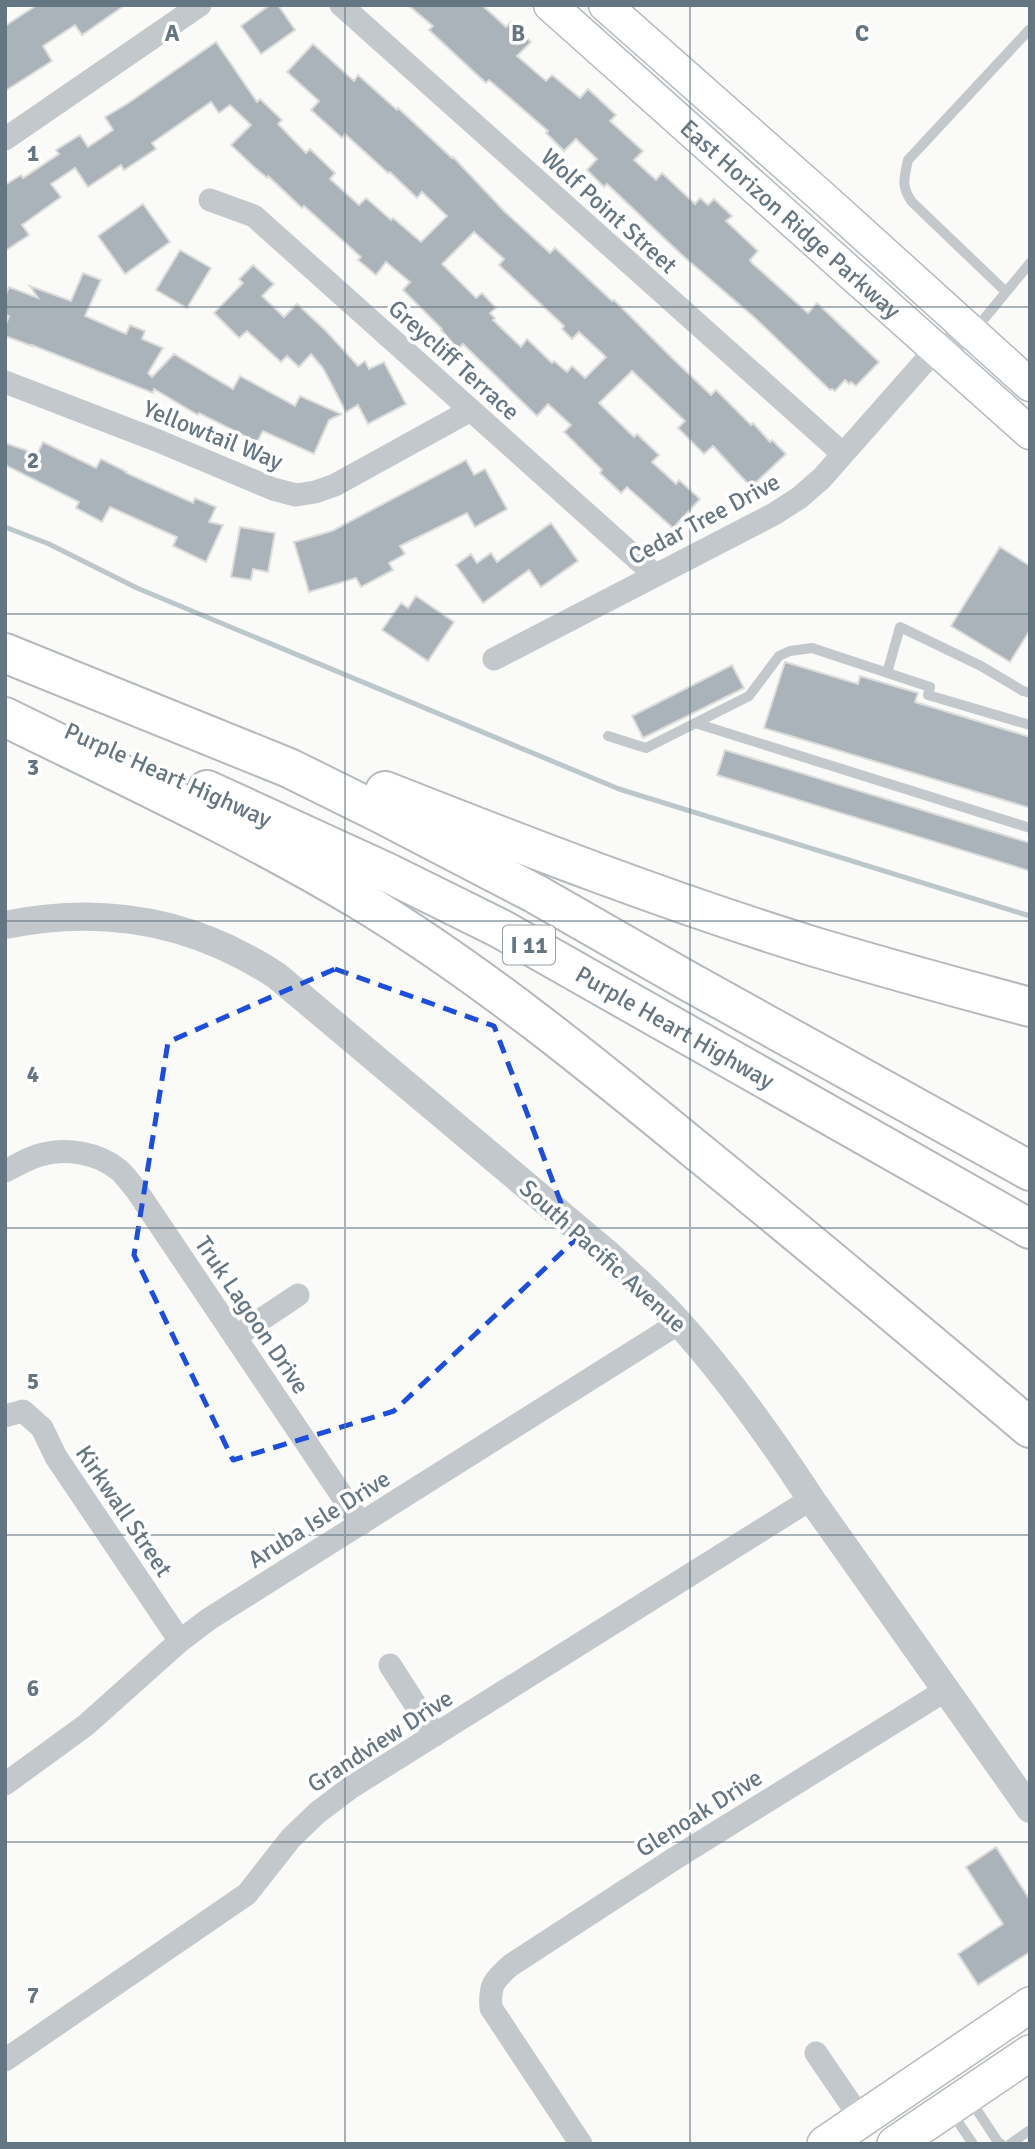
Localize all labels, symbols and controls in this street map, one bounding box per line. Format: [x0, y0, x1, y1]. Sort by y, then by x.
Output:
text: A [165, 19, 180, 48]
text: B [511, 19, 525, 48]
text: C [855, 19, 869, 48]
street label: East Horizon Ridge Parkway [674, 113, 907, 326]
text: 1 [27, 139, 39, 168]
street label: Wolf Point Street [535, 142, 683, 280]
street label: Greycliff Terrace [382, 293, 526, 427]
street label: Yellowtail Way [139, 393, 287, 477]
text: 2 [27, 446, 39, 475]
street label: Cedar Tree Drive [623, 466, 785, 572]
street label: Purple Heart Highway [60, 716, 276, 834]
text: 3 [27, 753, 39, 782]
road number: I 11 [503, 926, 555, 964]
street label: Purple Heart Highway [570, 959, 780, 1096]
text: 4 [27, 1060, 39, 1089]
street label: South Pacific Avenue [513, 1173, 693, 1339]
street label: Truk Lagoon Drive [188, 1230, 316, 1400]
text: 5 [27, 1367, 39, 1396]
street label: Kirkwall Street [69, 1439, 179, 1583]
street label: Aruba Isle Drive [242, 1463, 396, 1575]
text: 6 [27, 1674, 39, 1703]
street label: Grandview Drive [302, 1683, 458, 1799]
street label: Glenoak Drive [630, 1762, 768, 1864]
text: 7 [27, 1981, 39, 2010]

